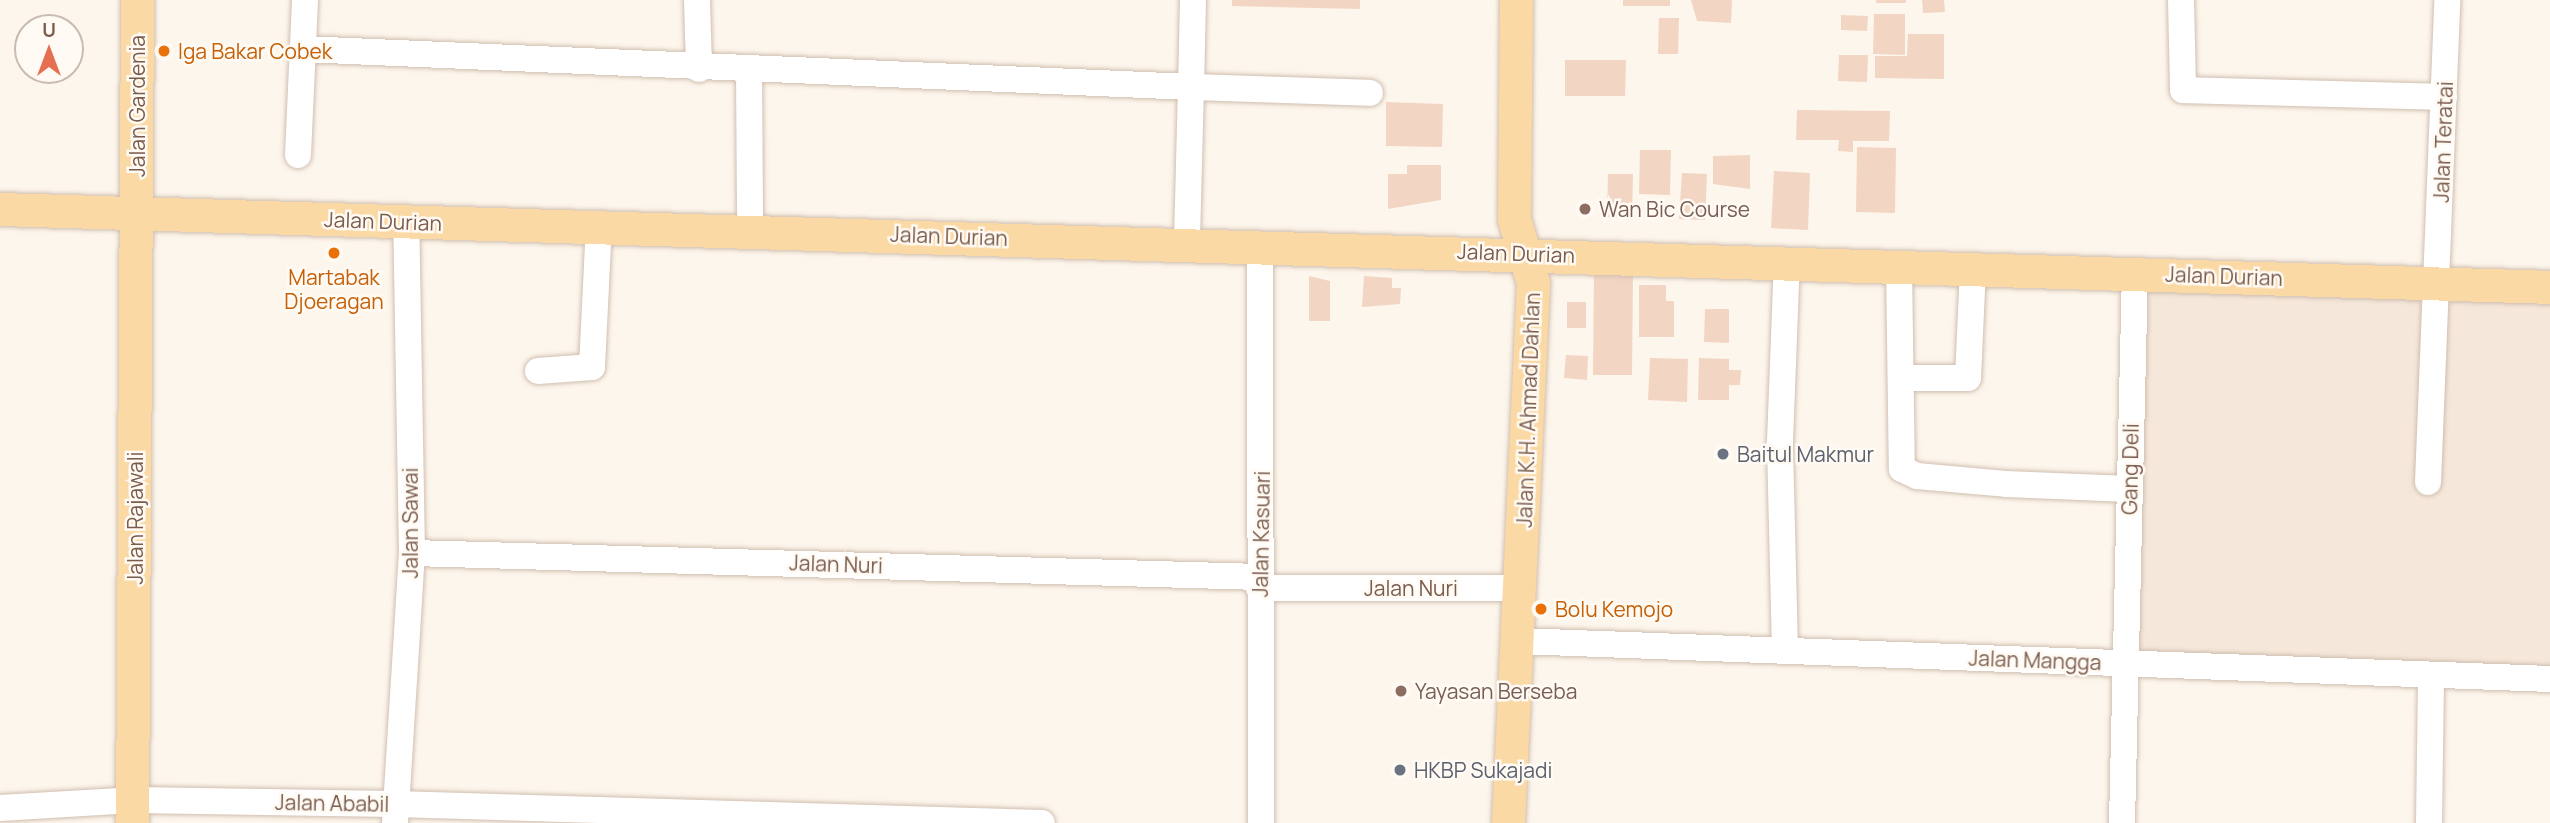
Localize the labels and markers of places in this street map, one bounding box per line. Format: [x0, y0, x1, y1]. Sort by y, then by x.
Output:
place label: Iga Bakar Cobek [178, 38, 332, 64]
marker: Iga Bakar Cobek [156, 43, 172, 59]
place label: Wan Bic Course [1599, 196, 1750, 222]
marker: Wan Bic Course [1577, 201, 1593, 217]
marker: Martabak Djoeragan [326, 245, 342, 261]
place label: Martabak Djoeragan [284, 264, 384, 314]
place label: Baitul Makmur [1737, 441, 1874, 467]
marker: Baitul Makmur [1715, 446, 1731, 462]
place label: Bolu Kemojo [1555, 596, 1673, 622]
marker: Bolu Kemojo [1533, 601, 1549, 617]
place label: Yayasan Berseba [1415, 678, 1577, 704]
marker: Yayasan Berseba [1393, 683, 1409, 699]
place label: HKBP Sukajadi [1414, 757, 1552, 783]
marker: HKBP Sukajadi [1392, 762, 1408, 778]

